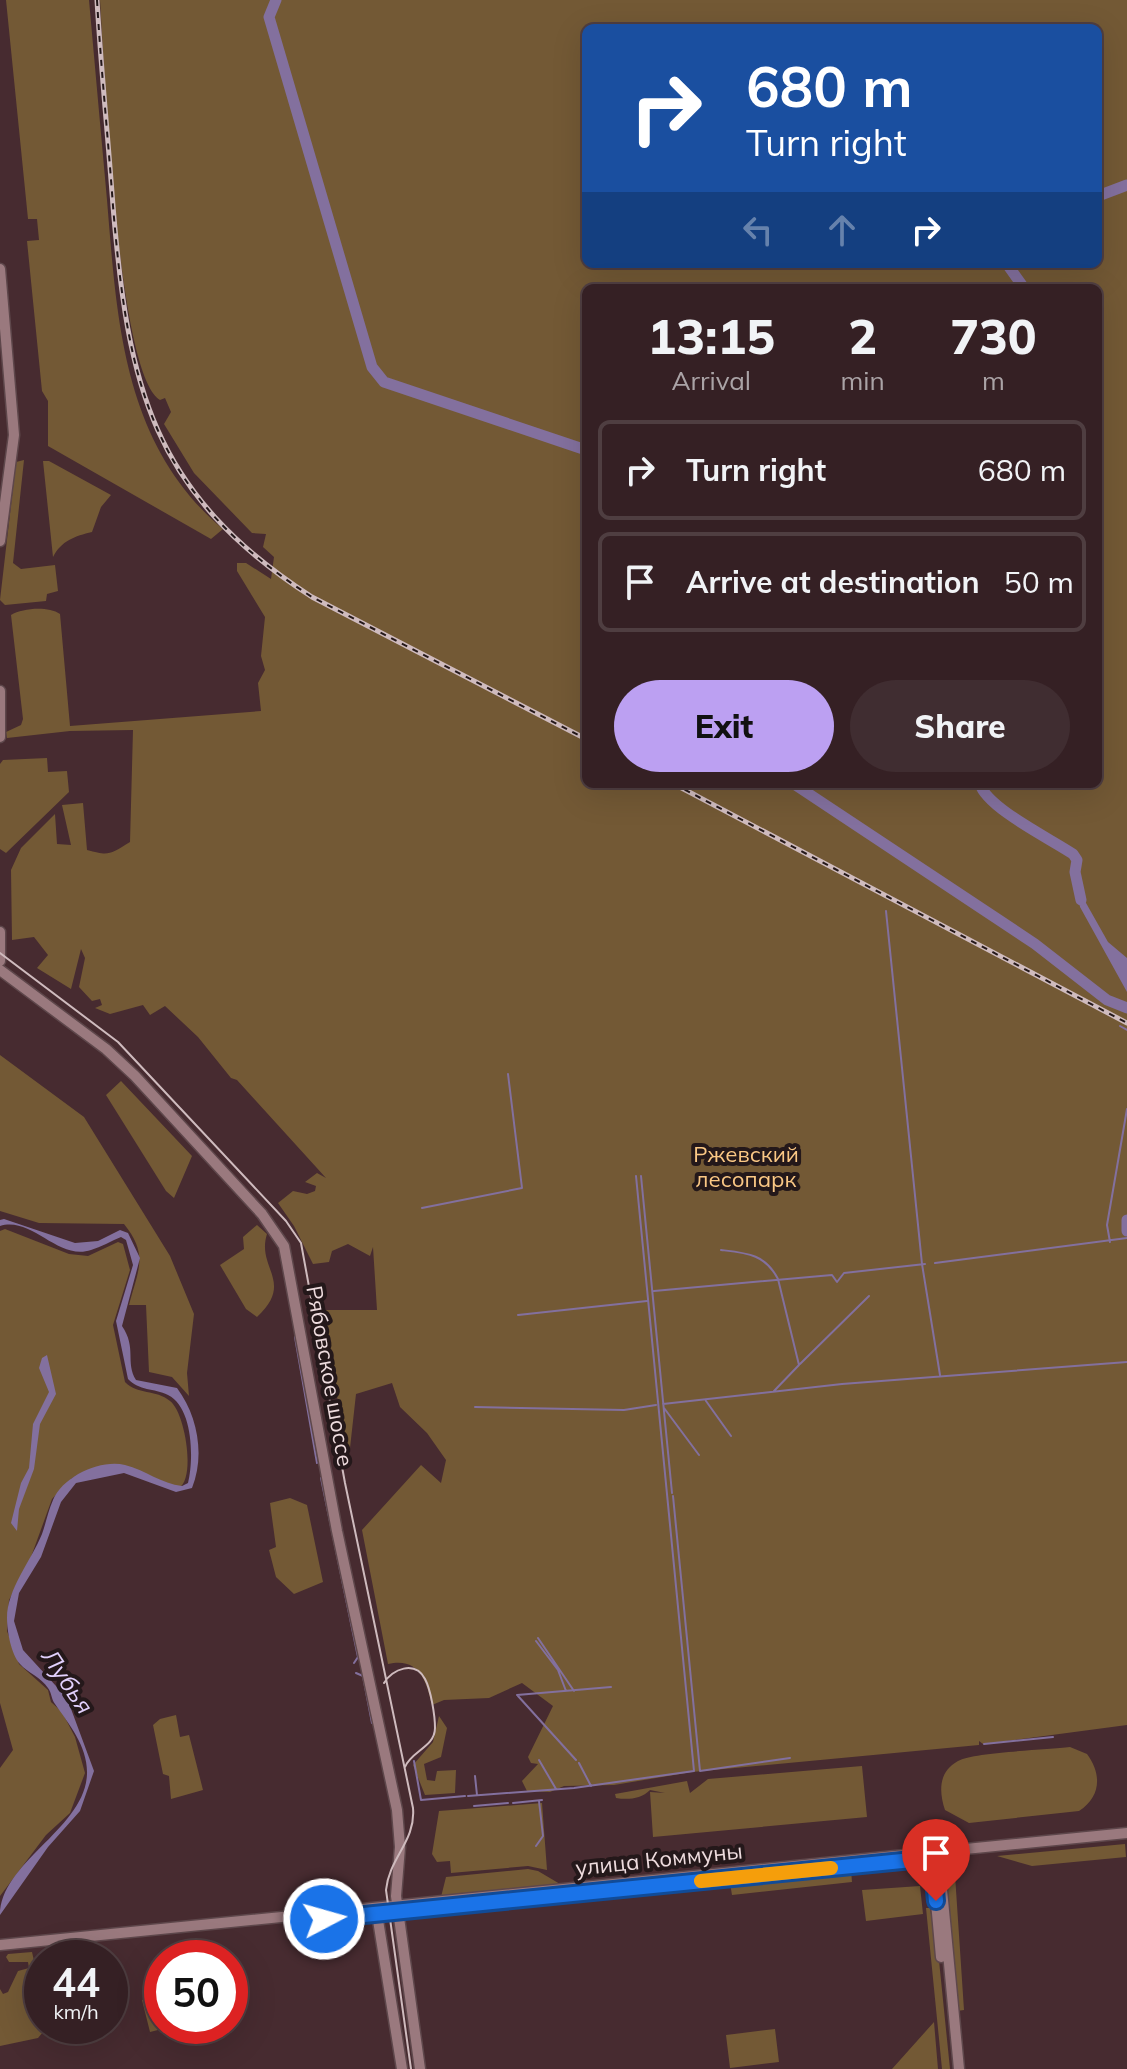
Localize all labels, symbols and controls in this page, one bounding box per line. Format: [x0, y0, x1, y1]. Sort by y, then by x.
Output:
text: 680 m [746, 51, 913, 121]
icon: right [614, 56, 718, 160]
text: Turn right [746, 120, 907, 165]
icon: left [736, 208, 780, 252]
icon: ahead [820, 208, 864, 252]
icon: right [904, 208, 948, 252]
text: 13:15 [647, 306, 775, 366]
text: 2 [848, 306, 877, 366]
text: 730 [950, 306, 1037, 366]
text: Arrival [671, 364, 751, 397]
text: min [841, 364, 885, 397]
text: m [982, 364, 1005, 397]
icon: right [618, 448, 662, 492]
text: Turn right [686, 451, 826, 489]
text: 680 m [978, 451, 1066, 489]
icon: arrive [618, 560, 662, 604]
text: Arrive at destination [686, 563, 980, 601]
text: 50 m [1004, 563, 1074, 601]
button: Exit [614, 680, 834, 772]
button: Share [850, 680, 1070, 772]
park label: Ржевский лесопарк [693, 1140, 799, 1193]
street label: Рябовское шоссе [300, 1283, 360, 1469]
water label: Лубья [35, 1642, 101, 1719]
pin [902, 1819, 970, 1901]
icon: arrive [914, 1831, 958, 1875]
street label: улица Коммуны [574, 1836, 744, 1882]
position arrow [282, 1877, 366, 1961]
speed limit sign: 50 [144, 1940, 248, 2044]
text: 44 [52, 1957, 100, 2007]
text: km/h [53, 1999, 99, 2024]

